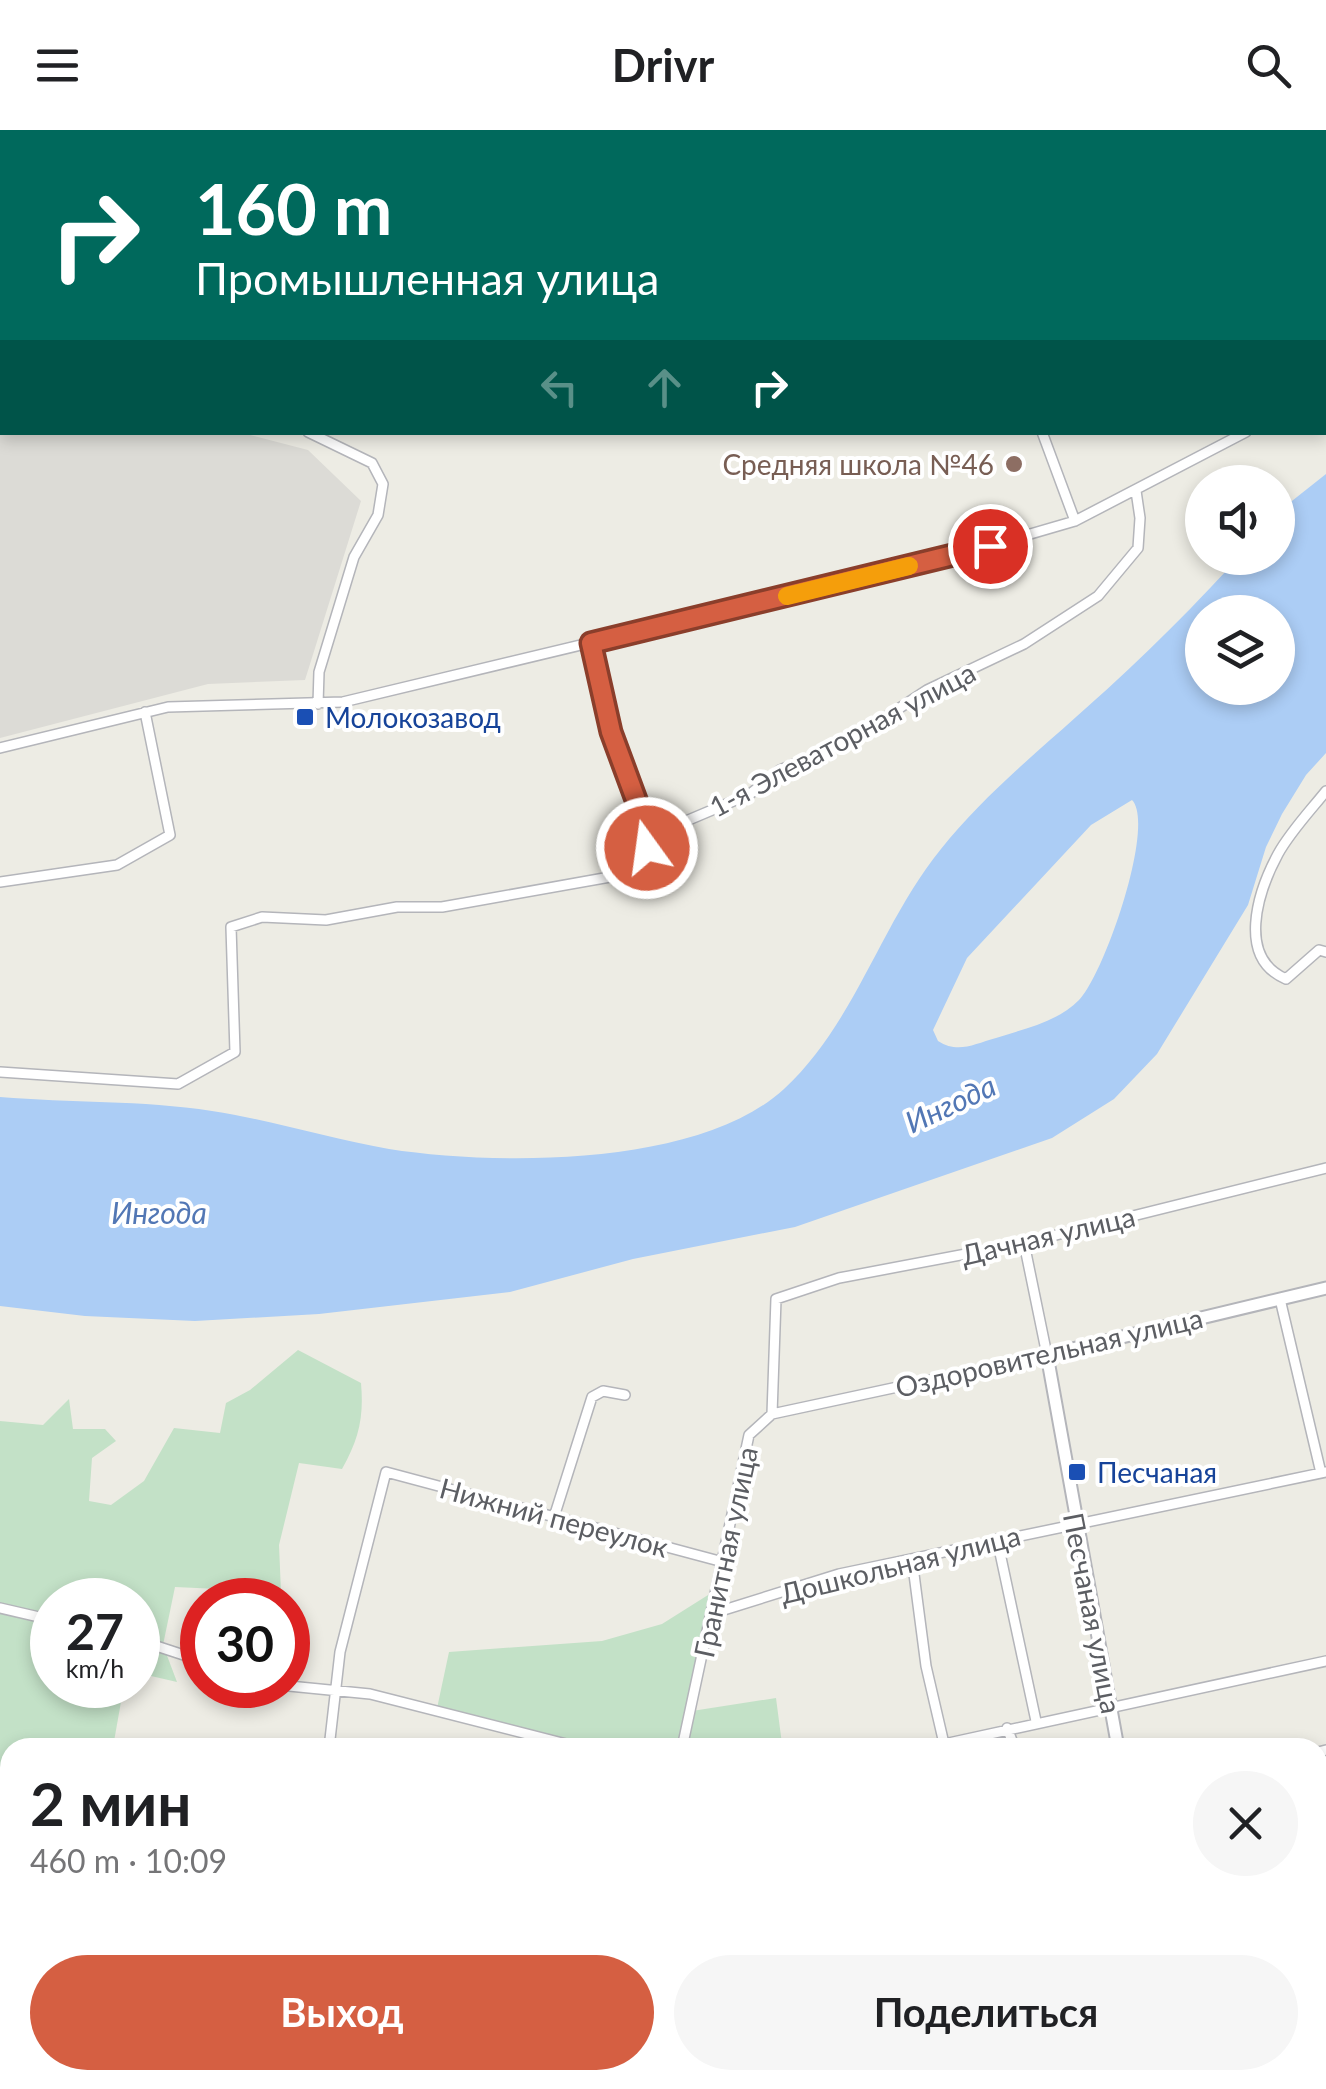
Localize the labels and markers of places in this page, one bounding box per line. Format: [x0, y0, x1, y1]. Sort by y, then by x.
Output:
place label: Средняя школа №46 [722, 447, 994, 481]
marker: Средняя школа №46 [1003, 453, 1025, 475]
pin [948, 504, 1033, 589]
place label: Молокозавод [325, 700, 501, 734]
marker: Молокозавод [294, 706, 316, 728]
place label: Песчаная [1097, 1455, 1217, 1489]
marker: Песчаная [1066, 1461, 1088, 1483]

